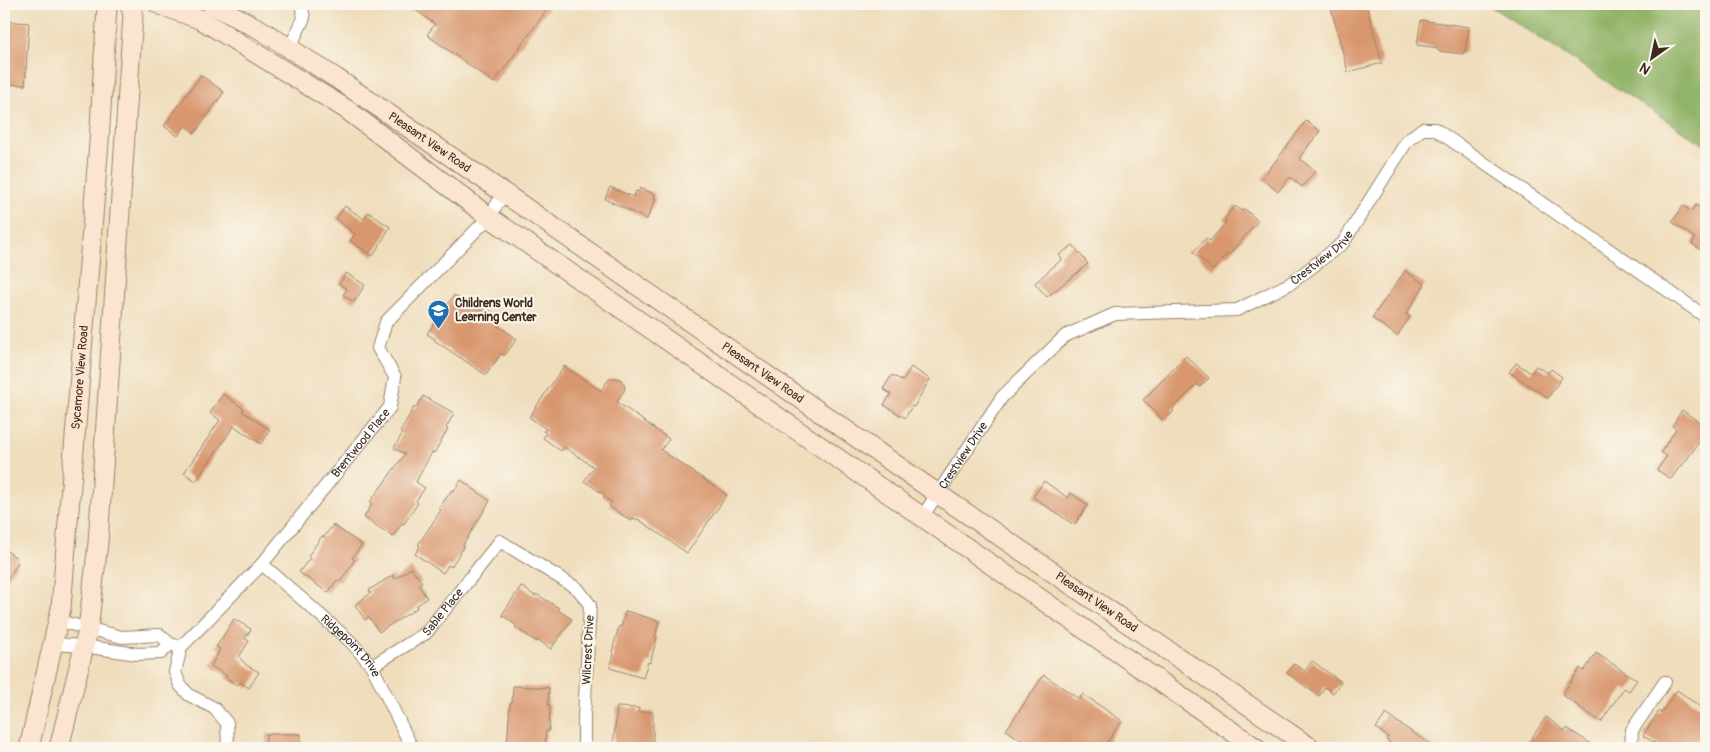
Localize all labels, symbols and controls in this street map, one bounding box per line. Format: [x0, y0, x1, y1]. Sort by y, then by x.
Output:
north arrow [1628, 32, 1678, 82]
text: N [1637, 59, 1654, 78]
street label: Pleasant View Road [385, 109, 474, 176]
street label: Crestview Drive [1288, 228, 1357, 289]
place label: Childrens World Learning Center [455, 296, 537, 325]
school or university icon: Childrens World Learning Center [427, 298, 451, 329]
street label: Sycamore View Road [69, 325, 92, 430]
street label: Pleasant View Road [719, 339, 807, 407]
street label: Brentwood Place [328, 406, 394, 481]
street label: Crestview Drive [936, 419, 991, 492]
street label: Pleasant View Road [1052, 569, 1141, 636]
street label: Sable Place [419, 586, 467, 639]
street label: Ridgepoint Drive [317, 612, 383, 680]
street label: Wilcrest Drive [579, 615, 598, 685]

